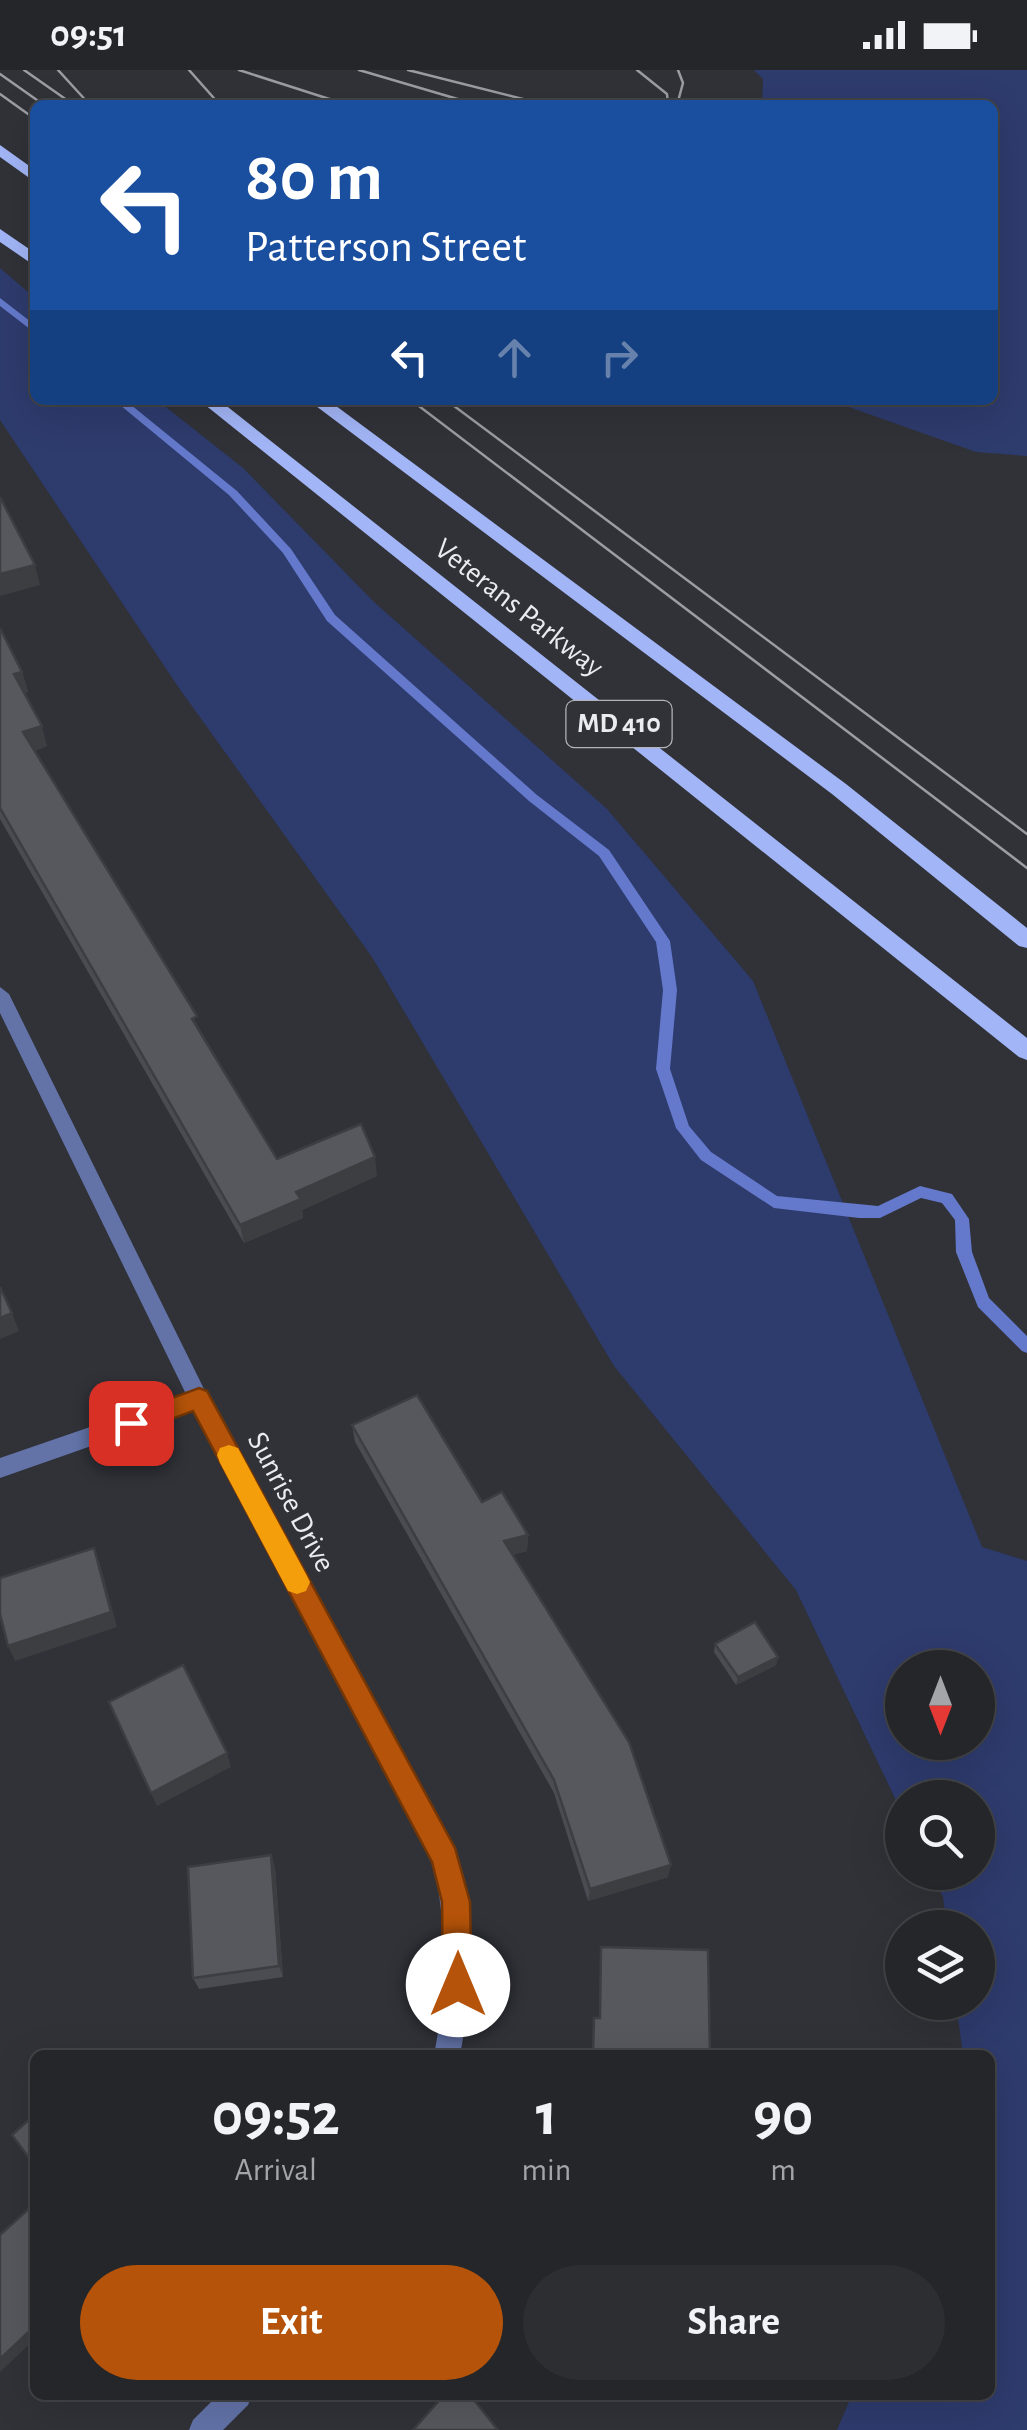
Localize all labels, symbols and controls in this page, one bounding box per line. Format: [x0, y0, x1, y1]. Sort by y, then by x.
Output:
text: 09:51 [50, 16, 127, 54]
icon: left [80, 140, 210, 270]
text: 80 m [245, 143, 383, 213]
text: Patterson Street [245, 225, 526, 270]
icon: left [382, 330, 437, 385]
icon: ahead [487, 330, 542, 385]
icon: right [592, 330, 647, 385]
street label: Veterans Parkway [429, 533, 609, 683]
road number: MD 410 [566, 701, 672, 747]
pin [89, 1381, 174, 1466]
icon: arrive [104, 1396, 159, 1451]
street label: Sunrise Drive [242, 1427, 340, 1577]
north arrow [885, 1650, 995, 1760]
map controls [885, 1650, 995, 2020]
button: search [885, 1780, 995, 1890]
button: layers [885, 1910, 995, 2020]
position arrow [406, 1933, 510, 2037]
text: 09:52 [212, 2086, 340, 2146]
text: 1 [536, 2086, 557, 2146]
text: 90 [753, 2086, 813, 2146]
text: Arrival [235, 2154, 317, 2186]
text: min [522, 2154, 571, 2186]
text: m [770, 2154, 796, 2186]
button: Exit [80, 2265, 503, 2380]
button: Share [523, 2265, 945, 2380]

